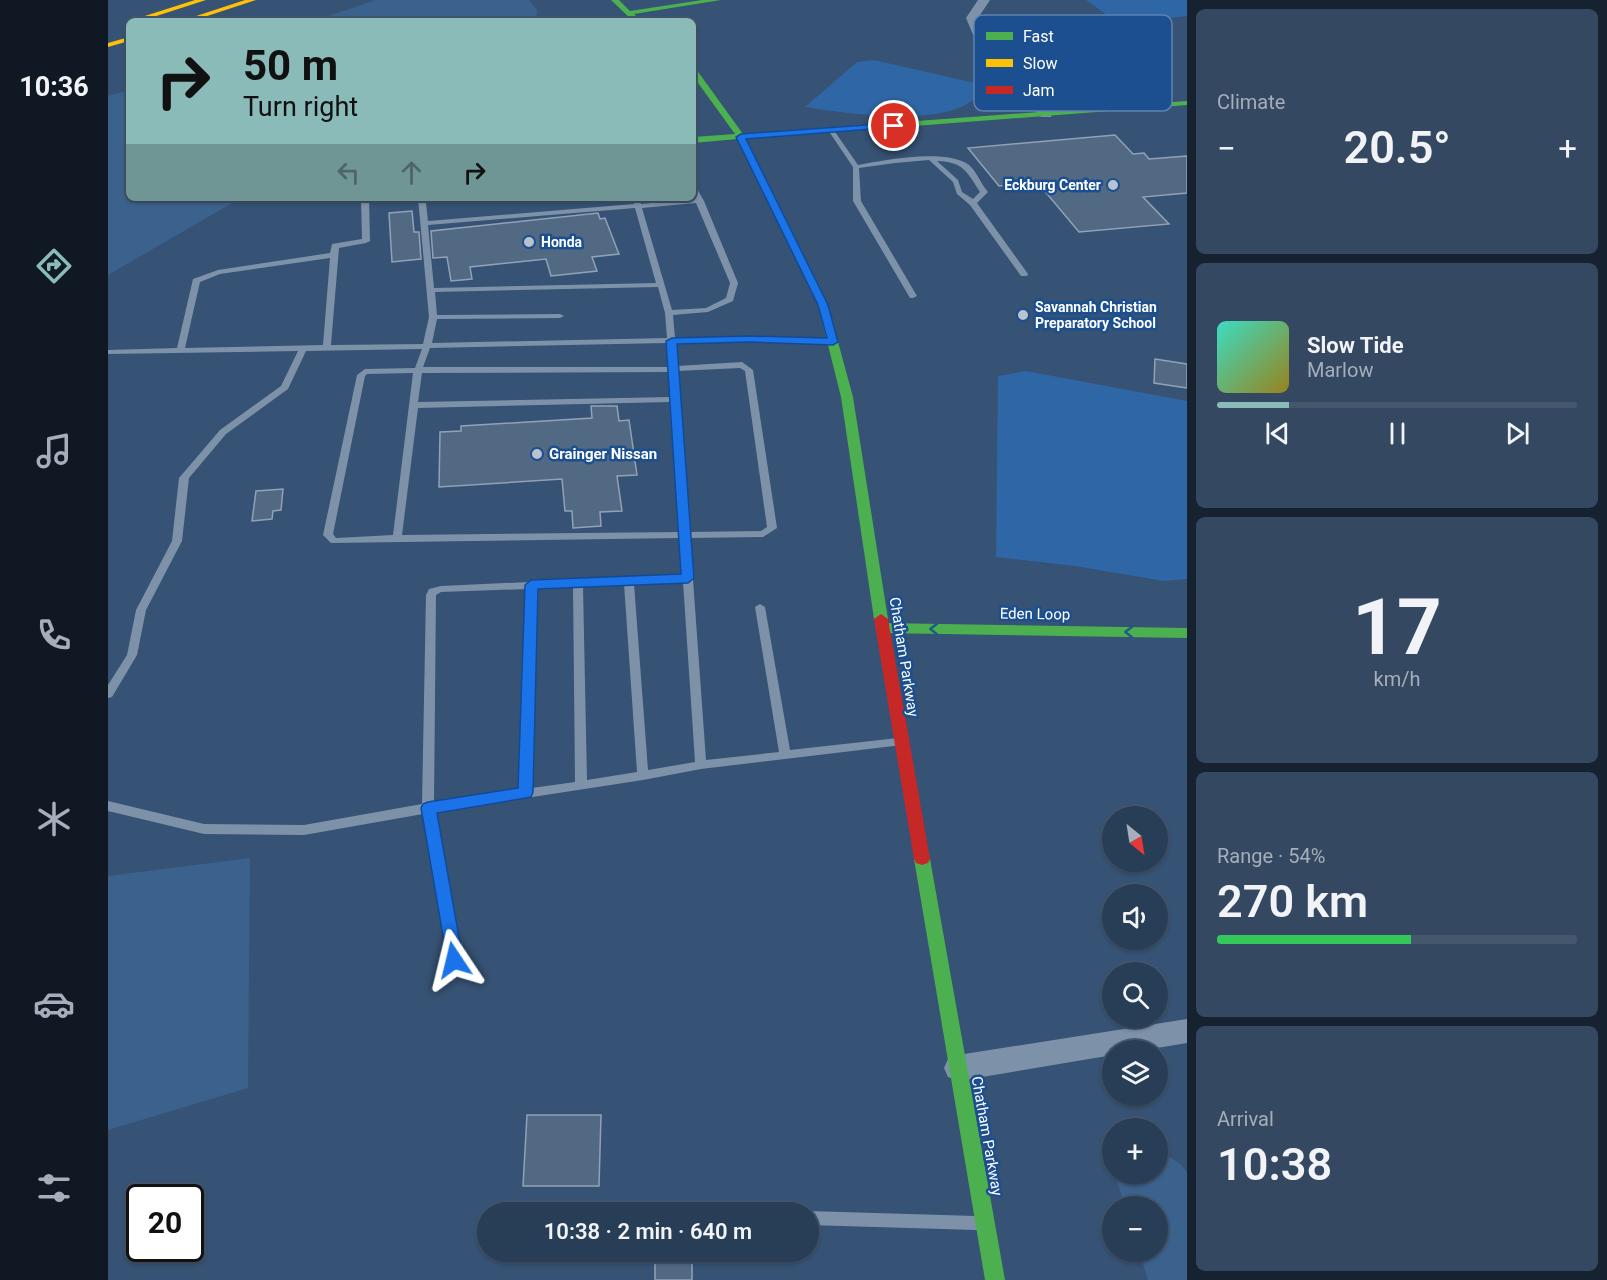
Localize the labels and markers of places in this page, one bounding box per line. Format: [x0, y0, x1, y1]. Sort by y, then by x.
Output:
pin [868, 100, 919, 151]
place label: Eckburg Center [1004, 177, 1101, 193]
marker: Eckburg Center [1106, 178, 1120, 192]
place label: Honda [541, 234, 583, 250]
marker: Honda [522, 235, 536, 249]
place label: Savannah Christian Preparatory School [1035, 299, 1157, 331]
marker: Savannah Christian Preparatory School [1016, 308, 1030, 322]
place label: Grainger Nissan [549, 445, 657, 463]
marker: Grainger Nissan [530, 447, 544, 461]

